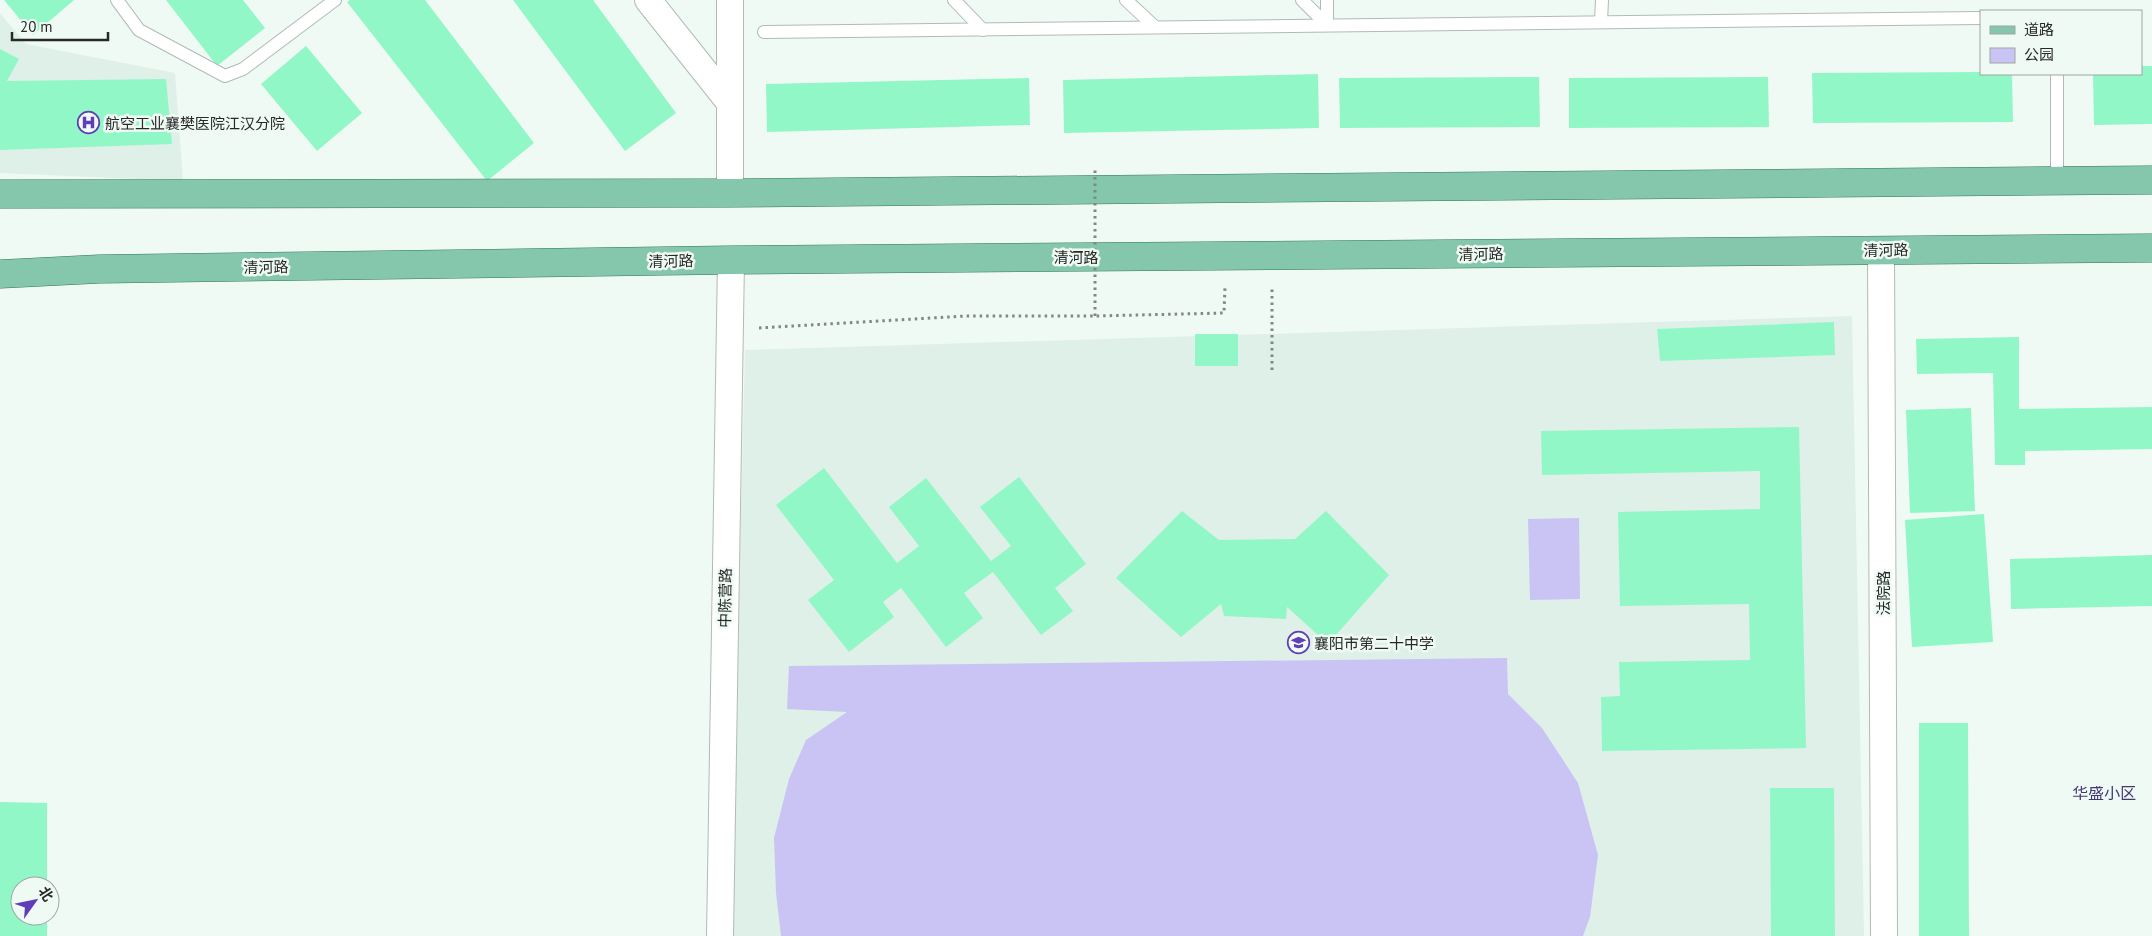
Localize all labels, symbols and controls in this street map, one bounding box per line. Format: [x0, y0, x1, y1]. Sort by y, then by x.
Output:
scale bar [12, 10, 109, 42]
legend [1980, 10, 2142, 75]
text: 20 m [20, 17, 53, 36]
text: 道路 [2024, 20, 2054, 39]
text: 公园 [2024, 45, 2054, 64]
hospital icon: 航空工业襄樊医院江汉分院 [77, 111, 101, 135]
place label: 航空工业襄樊医院江汉分院 [105, 114, 285, 133]
street label: 清河路 [1863, 240, 1909, 260]
street label: 清河路 [1458, 244, 1504, 264]
street label: 清河路 [1053, 248, 1099, 267]
street label: 清河路 [648, 251, 694, 271]
street label: 清河路 [243, 257, 289, 277]
street label: 中陈营路 [715, 568, 735, 628]
street label: 法院路 [1874, 570, 1893, 616]
school or university icon: 襄阳市第二十中学 [1286, 631, 1310, 655]
place label: 襄阳市第二十中学 [1314, 634, 1434, 653]
district label: 华盛小区 [2072, 783, 2136, 803]
north arrow [10, 876, 60, 926]
text: 北 [35, 883, 57, 905]

